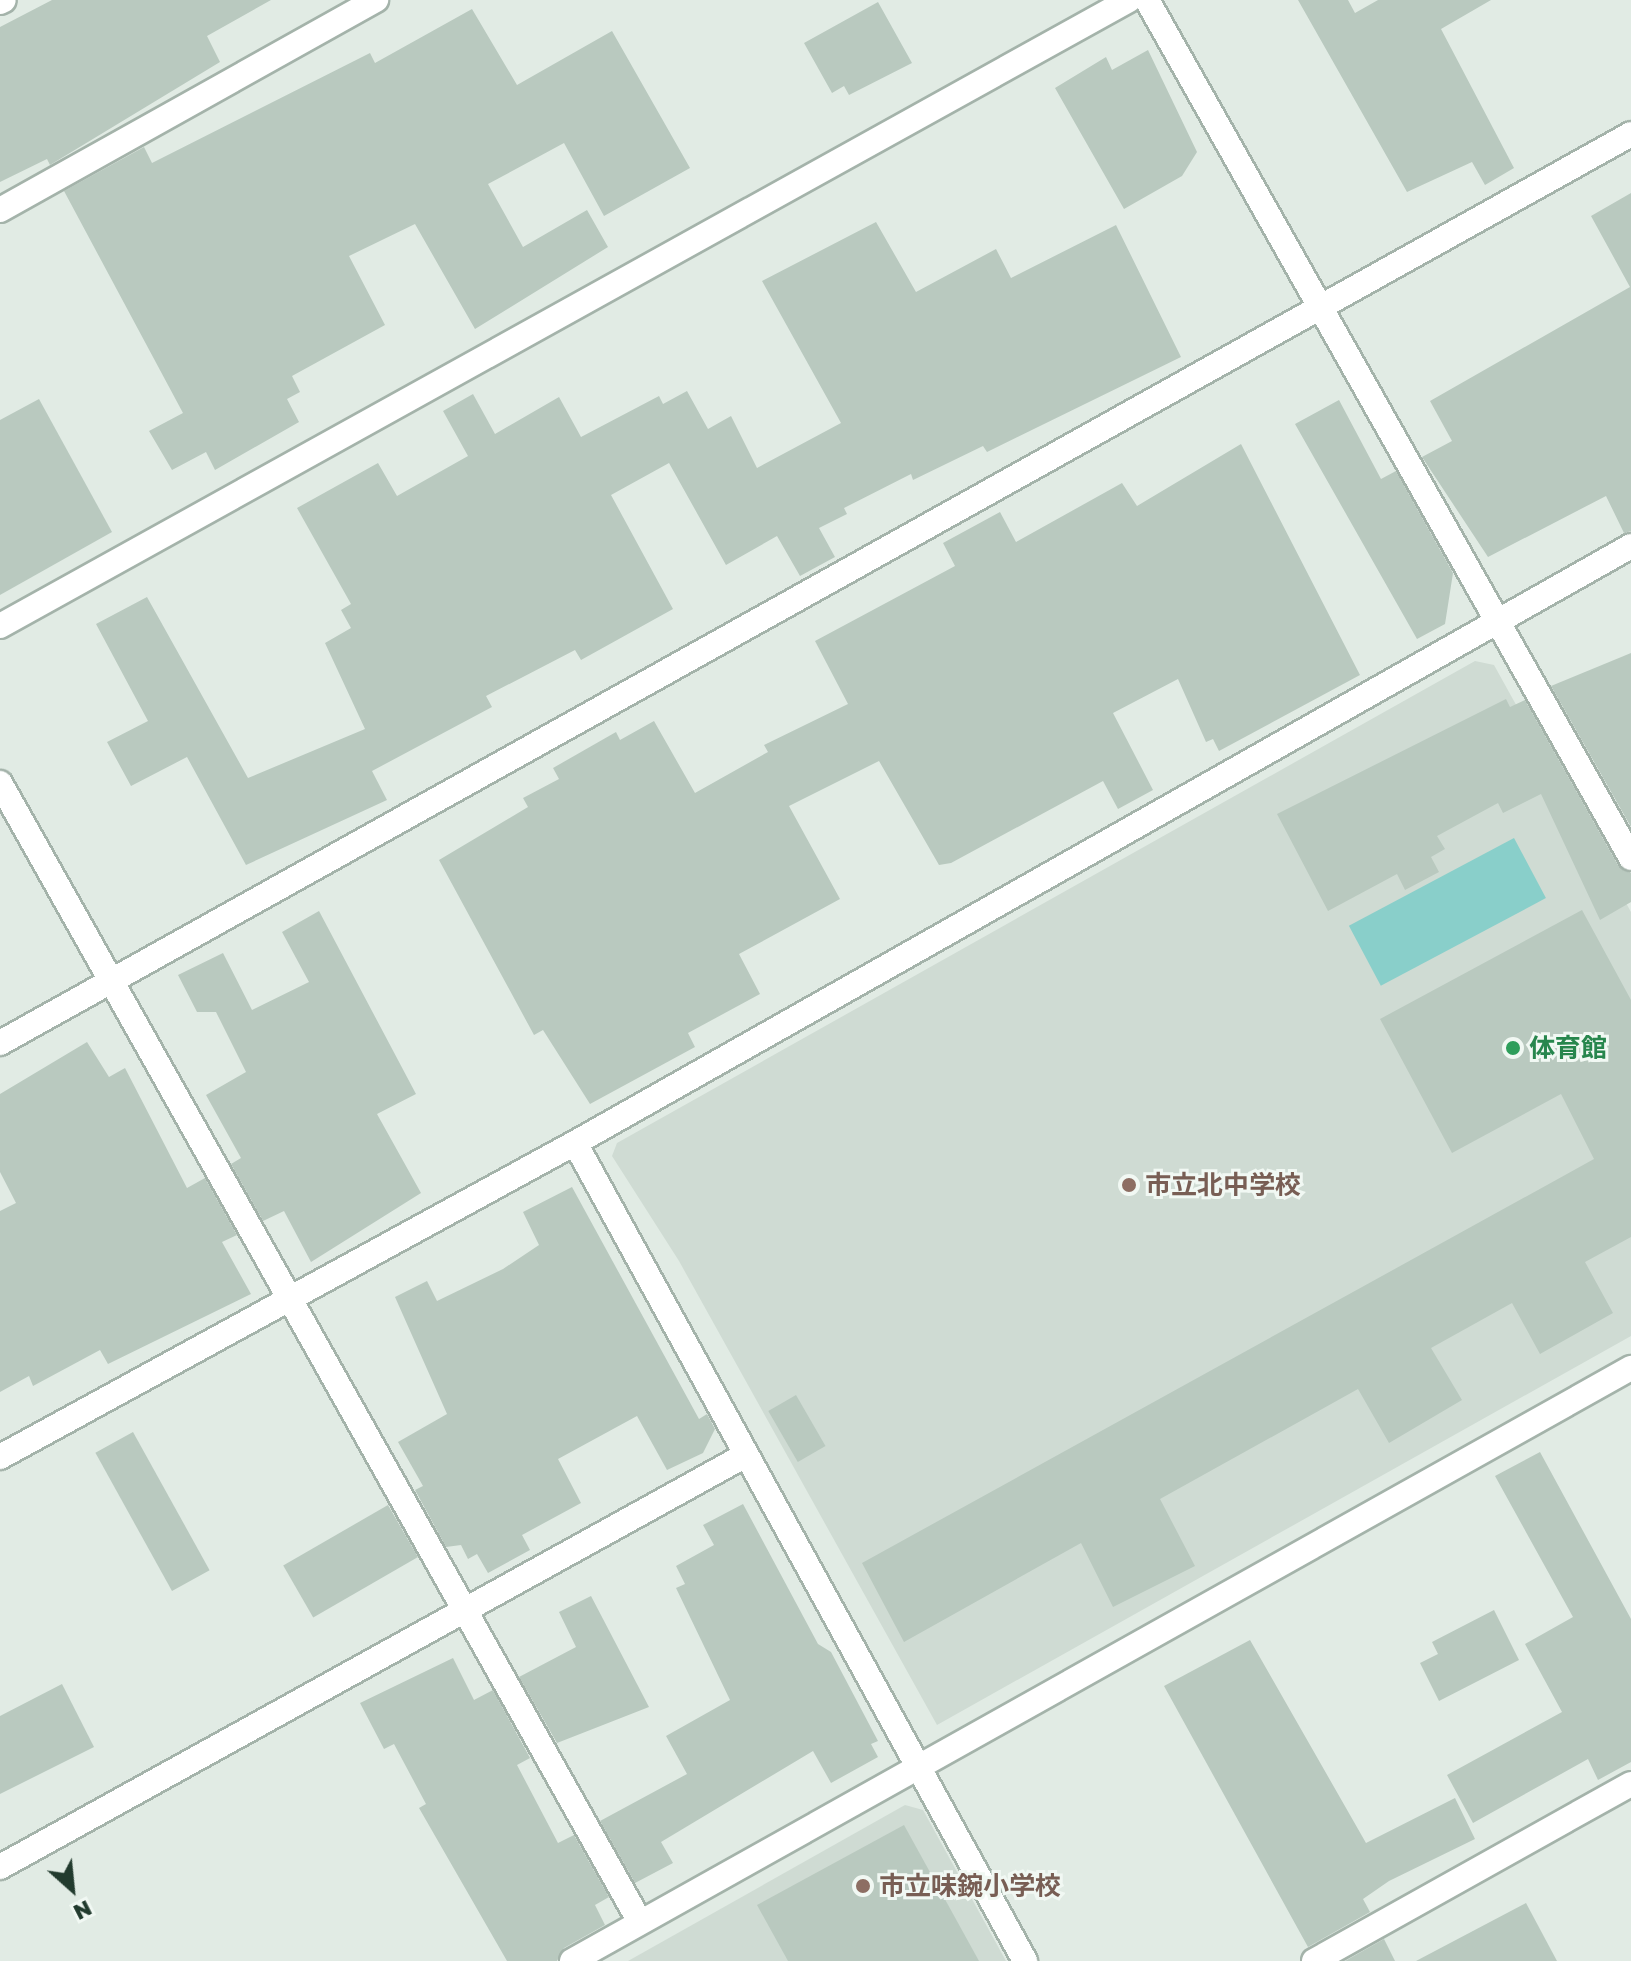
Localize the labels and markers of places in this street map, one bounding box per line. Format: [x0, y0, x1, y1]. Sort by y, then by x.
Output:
place label: 体育館 [1529, 1032, 1607, 1064]
marker: 体育館 [1504, 1039, 1522, 1057]
place label: 市立北中学校 [1145, 1169, 1301, 1201]
marker: 市立北中学校 [1120, 1176, 1138, 1194]
place label: 市立味鋺小学校 [879, 1870, 1061, 1902]
marker: 市立味鋺小学校 [854, 1877, 872, 1895]

